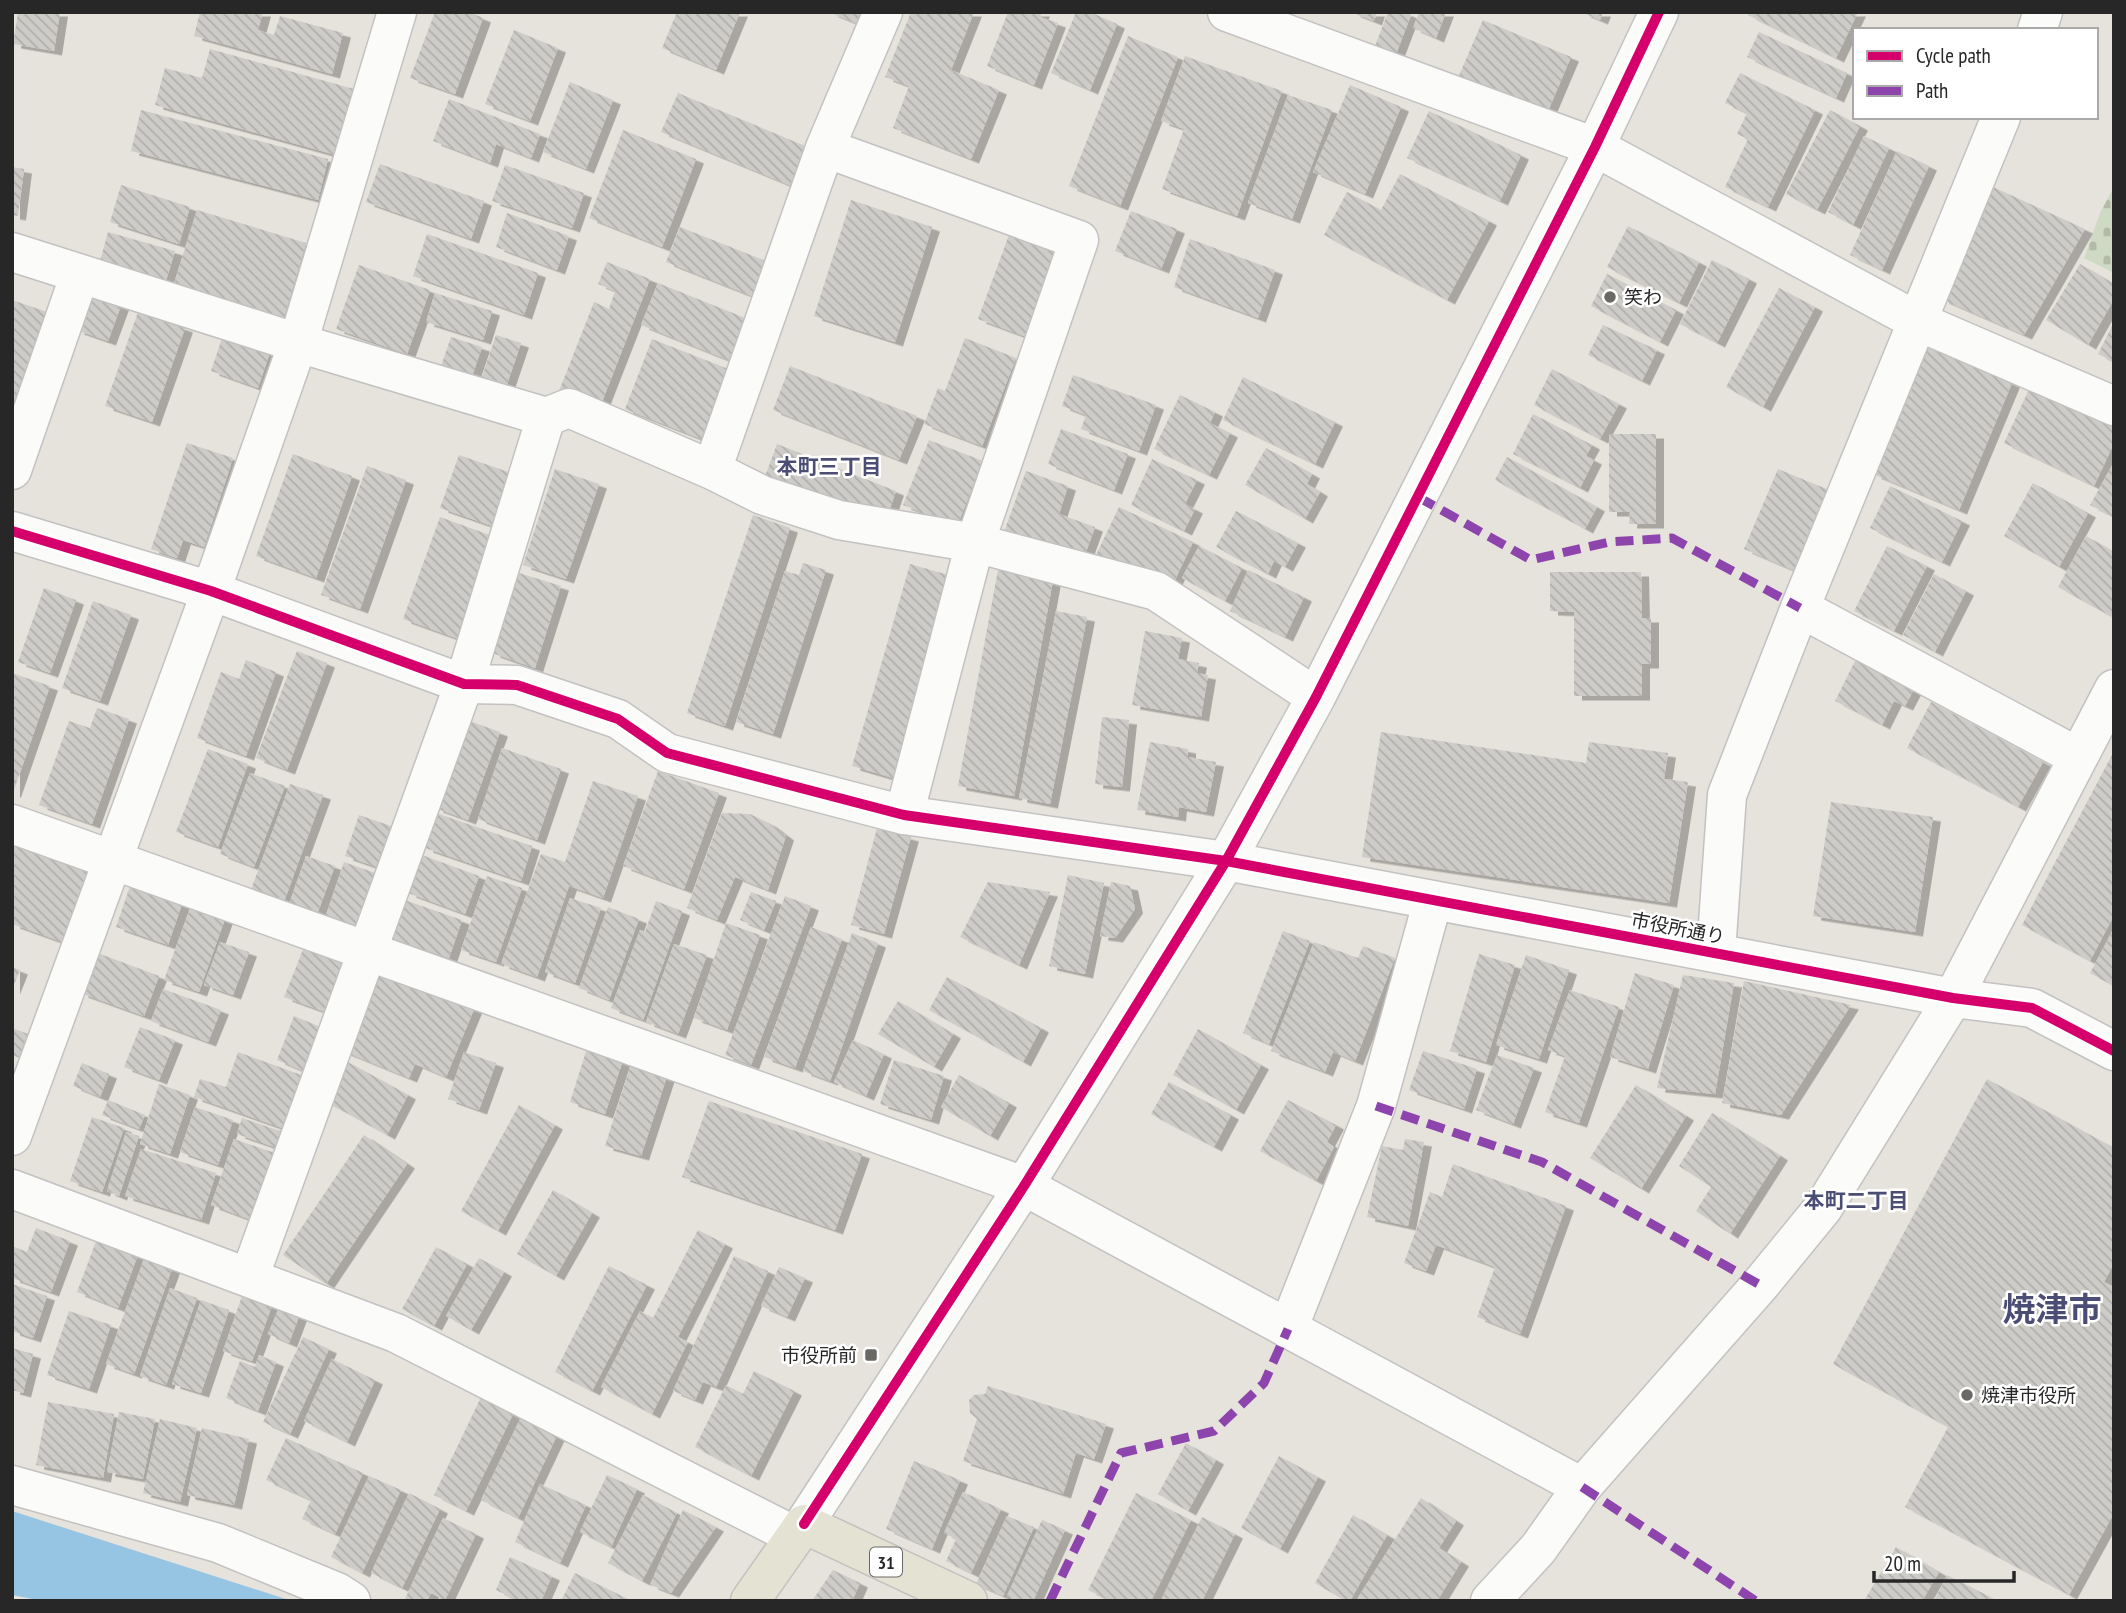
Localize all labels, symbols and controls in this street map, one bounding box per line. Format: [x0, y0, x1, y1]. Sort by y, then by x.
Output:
legend [1853, 28, 2098, 119]
text: Cycle path [1916, 42, 1991, 69]
text: Path [1916, 77, 1948, 104]
place label: 笑わ [1624, 285, 1662, 309]
marker: 笑わ [1602, 289, 1618, 305]
district label: 本町三丁目 [777, 453, 882, 480]
street label: 市役所通り [1629, 907, 1727, 949]
district label: 本町二丁目 [1804, 1187, 1909, 1214]
district label: 焼津市 [2003, 1287, 2102, 1330]
place label: 市役所前 [781, 1343, 857, 1367]
marker: 市役所前 [863, 1347, 879, 1363]
place label: 焼津市役所 [1981, 1383, 2076, 1407]
marker: 焼津市役所 [1959, 1387, 1975, 1403]
scale bar [1874, 1540, 2014, 1584]
road number: 31 [870, 1548, 902, 1576]
text: 20 m [1884, 1550, 1921, 1577]

